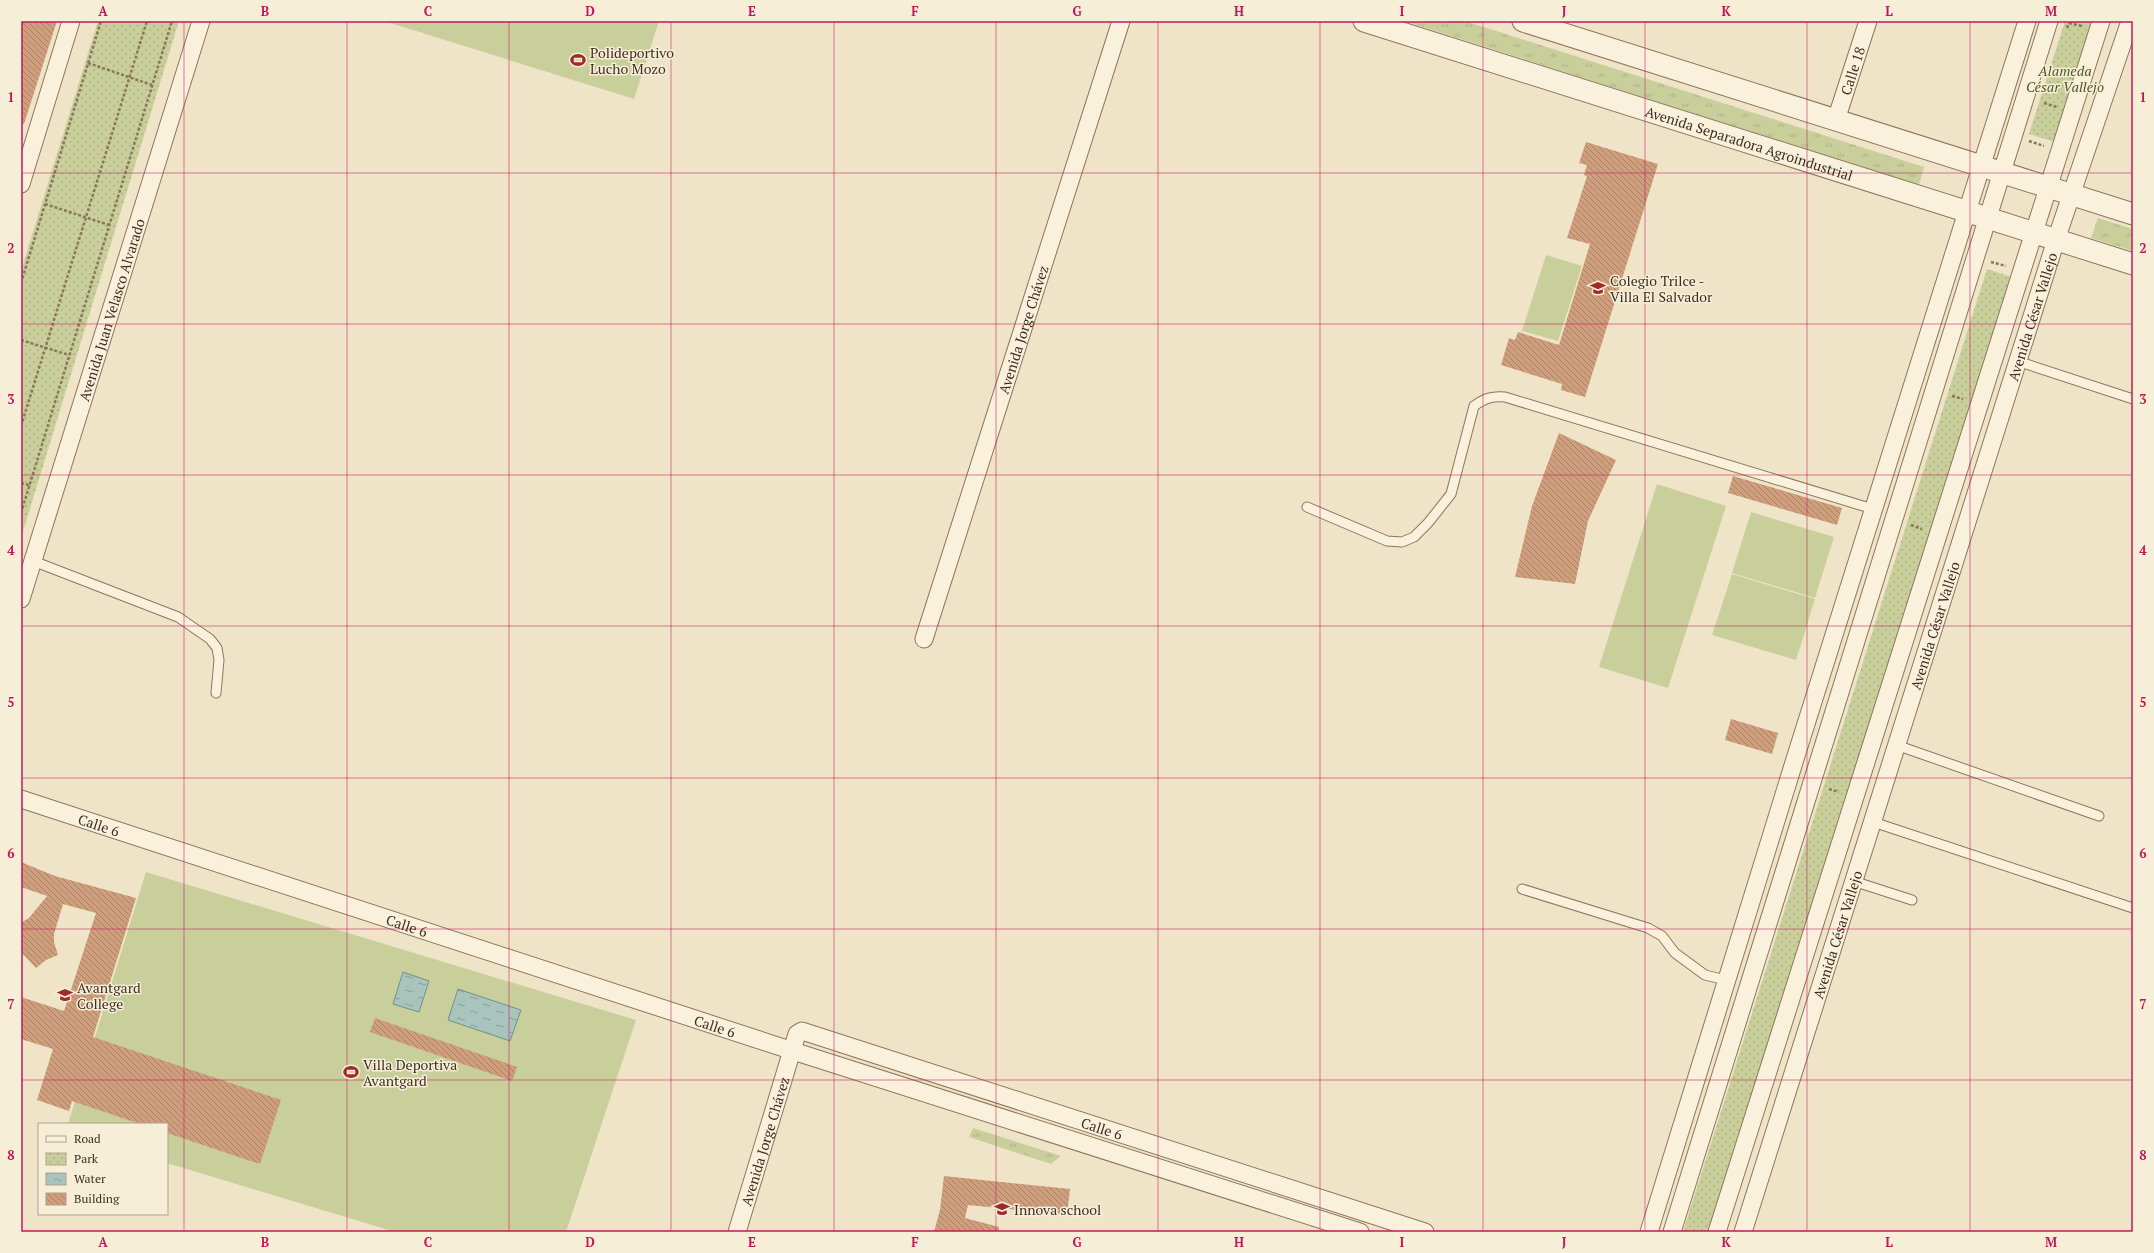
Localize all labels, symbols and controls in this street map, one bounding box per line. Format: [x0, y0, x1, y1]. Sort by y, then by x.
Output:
text: A [98, 2, 108, 20]
text: B [261, 2, 269, 20]
text: C [424, 2, 432, 20]
text: D [585, 2, 595, 20]
text: E [748, 2, 756, 20]
text: F [911, 2, 919, 20]
text: G [1072, 2, 1082, 20]
text: H [1234, 2, 1244, 20]
text: I [1400, 2, 1405, 20]
text: J [1562, 2, 1567, 20]
text: K [1721, 2, 1731, 20]
text: L [1885, 2, 1893, 20]
text: M [2045, 2, 2057, 20]
place label: Polideportivo Lucho Mozo [590, 43, 674, 78]
street label: Calle 18 [1835, 44, 1869, 97]
sports icon: Polideportivo Lucho Mozo [569, 51, 587, 69]
park label: Alameda César Vallejo [2026, 61, 2104, 96]
text: 1 [7, 88, 15, 106]
text: 1 [2139, 88, 2147, 106]
street label: Avenida Separadora Agroindustrial [1643, 101, 1855, 184]
street label: Avenida Juan Velasco Alvarado [74, 216, 149, 403]
text: 2 [7, 239, 15, 257]
text: 2 [2139, 239, 2147, 257]
street label: Avenida César Vallejo [2003, 250, 2061, 383]
street label: Avenida Jorge Chávez [993, 263, 1052, 396]
place label: Colegio Trilce - Villa El Salvador [1610, 271, 1713, 306]
school or university icon: Colegio Trilce - Villa El Salvador [1589, 279, 1607, 297]
text: 3 [7, 390, 15, 408]
text: 3 [2139, 390, 2147, 408]
text: 4 [7, 541, 15, 559]
text: 4 [2139, 541, 2147, 559]
street label: Avenida César Vallejo [1905, 559, 1964, 692]
text: 5 [7, 693, 15, 711]
text: 5 [2139, 693, 2147, 711]
street label: Calle 6 [76, 809, 123, 840]
text: 6 [7, 844, 15, 862]
text: 6 [2139, 844, 2147, 862]
street label: Avenida César Vallejo [1808, 868, 1866, 1001]
street label: Calle 6 [384, 909, 431, 941]
place label: Avantgard College [77, 978, 141, 1013]
school or university icon: Avantgard College [56, 986, 74, 1004]
text: 7 [7, 995, 15, 1013]
text: 7 [2139, 995, 2147, 1013]
street label: Calle 6 [692, 1010, 739, 1041]
place label: Villa Deportiva Avantgard [363, 1055, 457, 1090]
sports icon: Villa Deportiva Avantgard [342, 1063, 360, 1081]
street label: Avenida Jorge Chávez [736, 1074, 793, 1208]
street label: Calle 6 [1079, 1112, 1126, 1144]
legend [38, 1123, 168, 1215]
text: Road [74, 1131, 101, 1146]
text: 8 [7, 1146, 15, 1164]
text: 8 [2139, 1146, 2147, 1164]
text: Park [74, 1151, 99, 1166]
text: Water [74, 1171, 106, 1186]
text: Building [74, 1191, 120, 1206]
school or university icon: Innova school [993, 1200, 1011, 1218]
place label: Innova school [1014, 1200, 1101, 1219]
text: A [98, 1233, 108, 1251]
text: B [261, 1233, 269, 1251]
text: C [424, 1233, 432, 1251]
text: D [585, 1233, 595, 1251]
text: E [748, 1233, 756, 1251]
text: F [911, 1233, 919, 1251]
text: G [1072, 1233, 1082, 1251]
text: H [1234, 1233, 1244, 1251]
text: I [1400, 1233, 1405, 1251]
text: J [1562, 1233, 1567, 1251]
text: K [1721, 1233, 1731, 1251]
text: L [1885, 1233, 1893, 1251]
text: M [2045, 1233, 2057, 1251]

